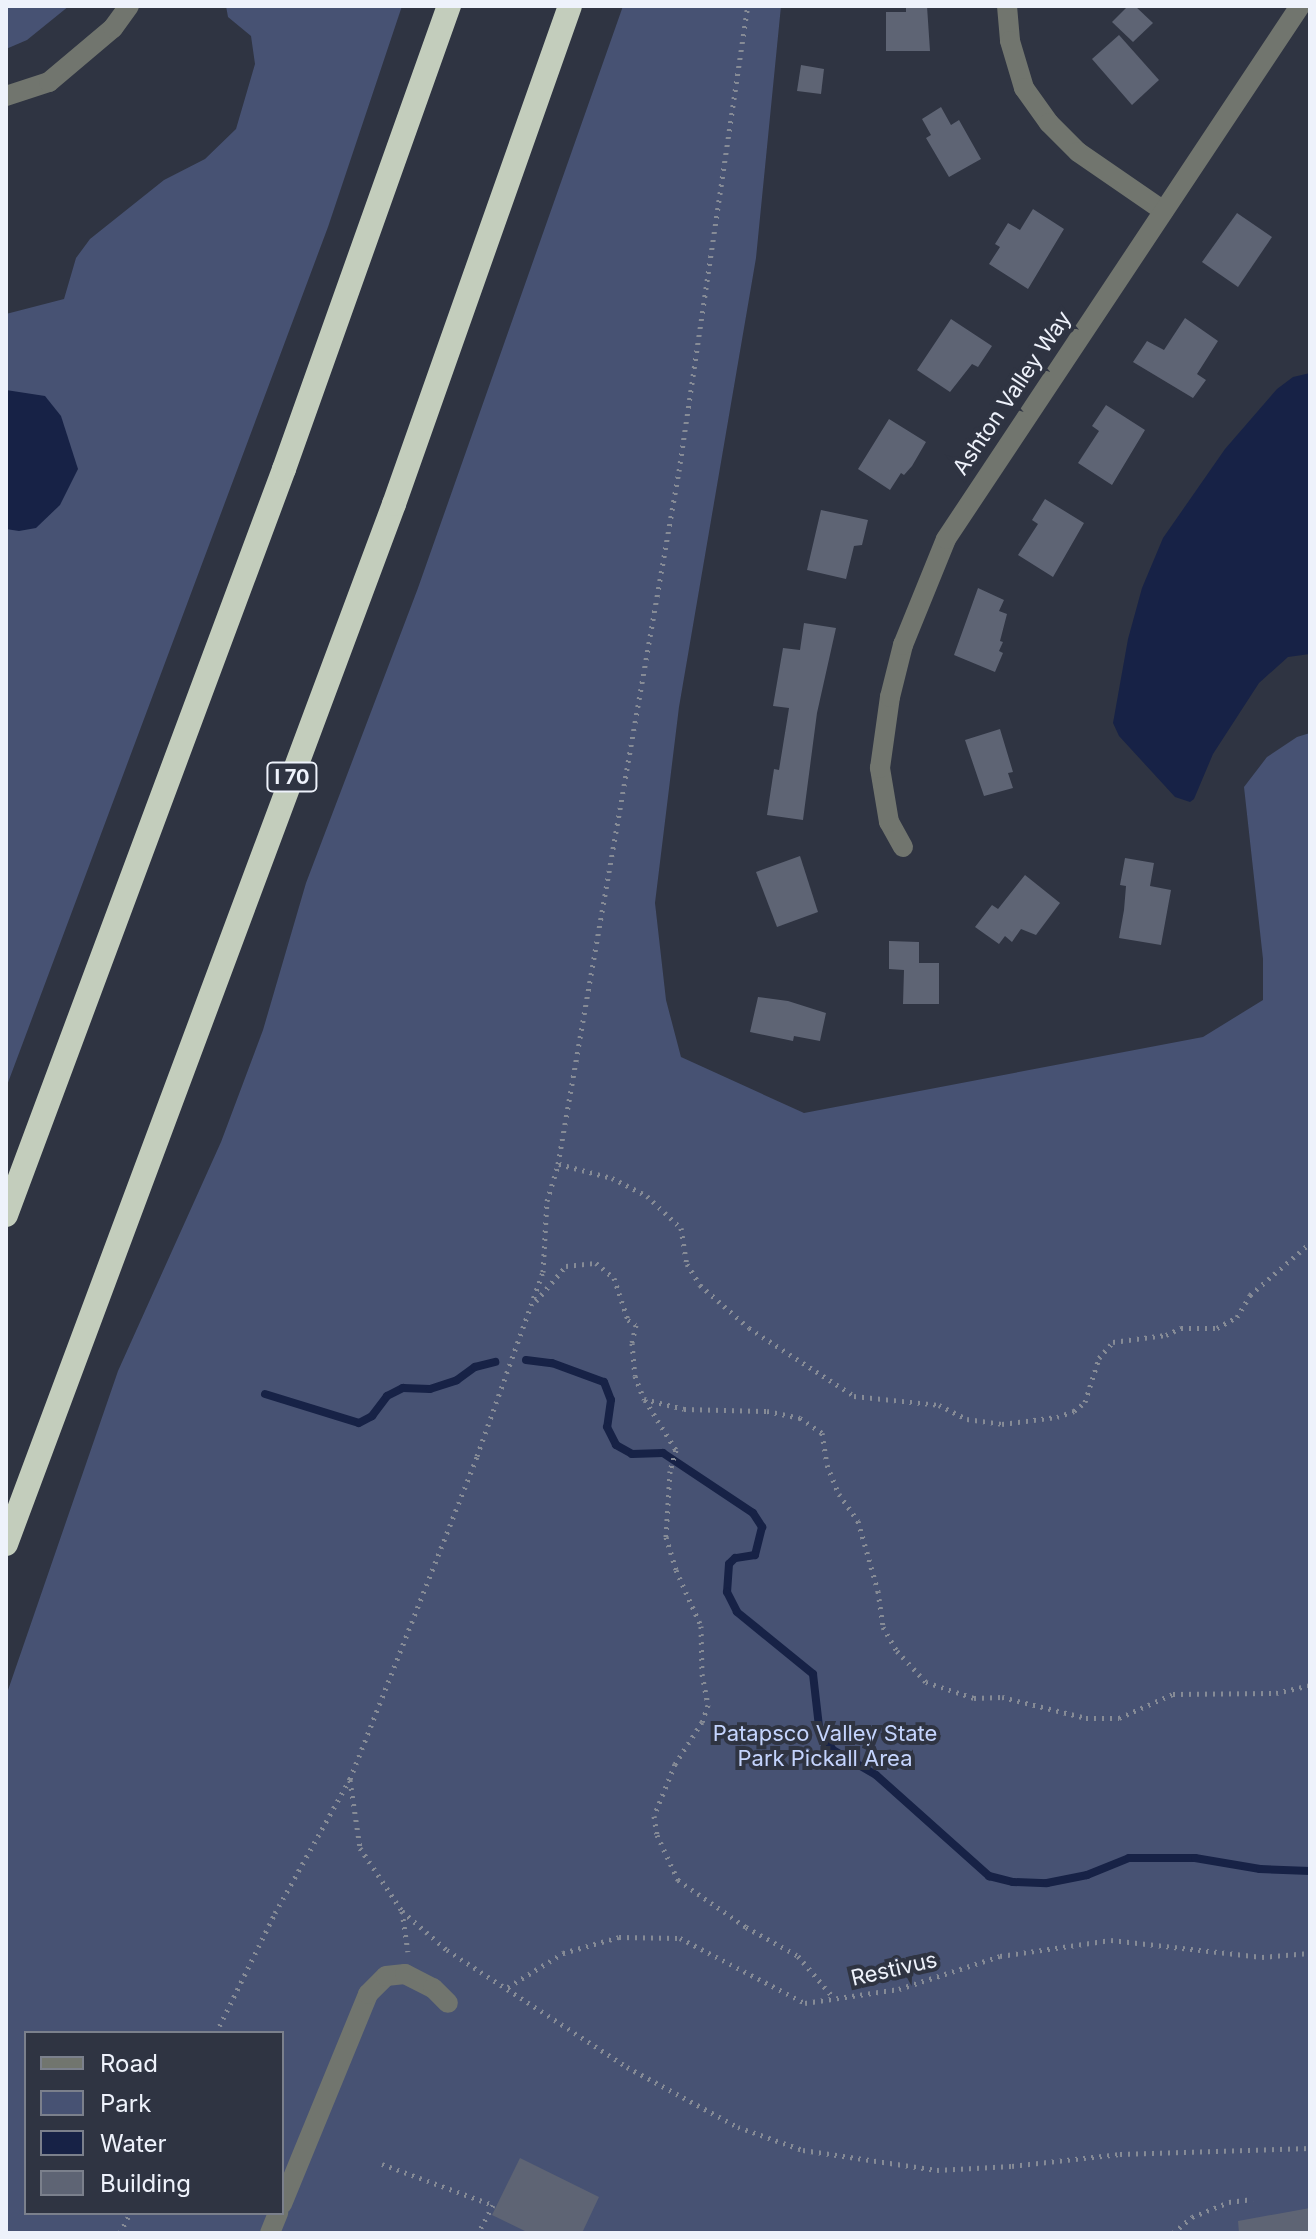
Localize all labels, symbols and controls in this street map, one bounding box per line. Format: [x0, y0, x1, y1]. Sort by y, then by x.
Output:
street label: Ashton Valley Way [947, 306, 1077, 480]
road number: I 70 [266, 761, 318, 793]
park label: Patapsco Valley State Park Pickall Area [713, 1720, 937, 1772]
street label: Restivus [848, 1946, 940, 1992]
legend [24, 2031, 284, 2215]
text: Road [100, 2049, 158, 2078]
text: Park [100, 2089, 151, 2118]
text: Water [100, 2129, 167, 2158]
text: Building [100, 2169, 191, 2198]

